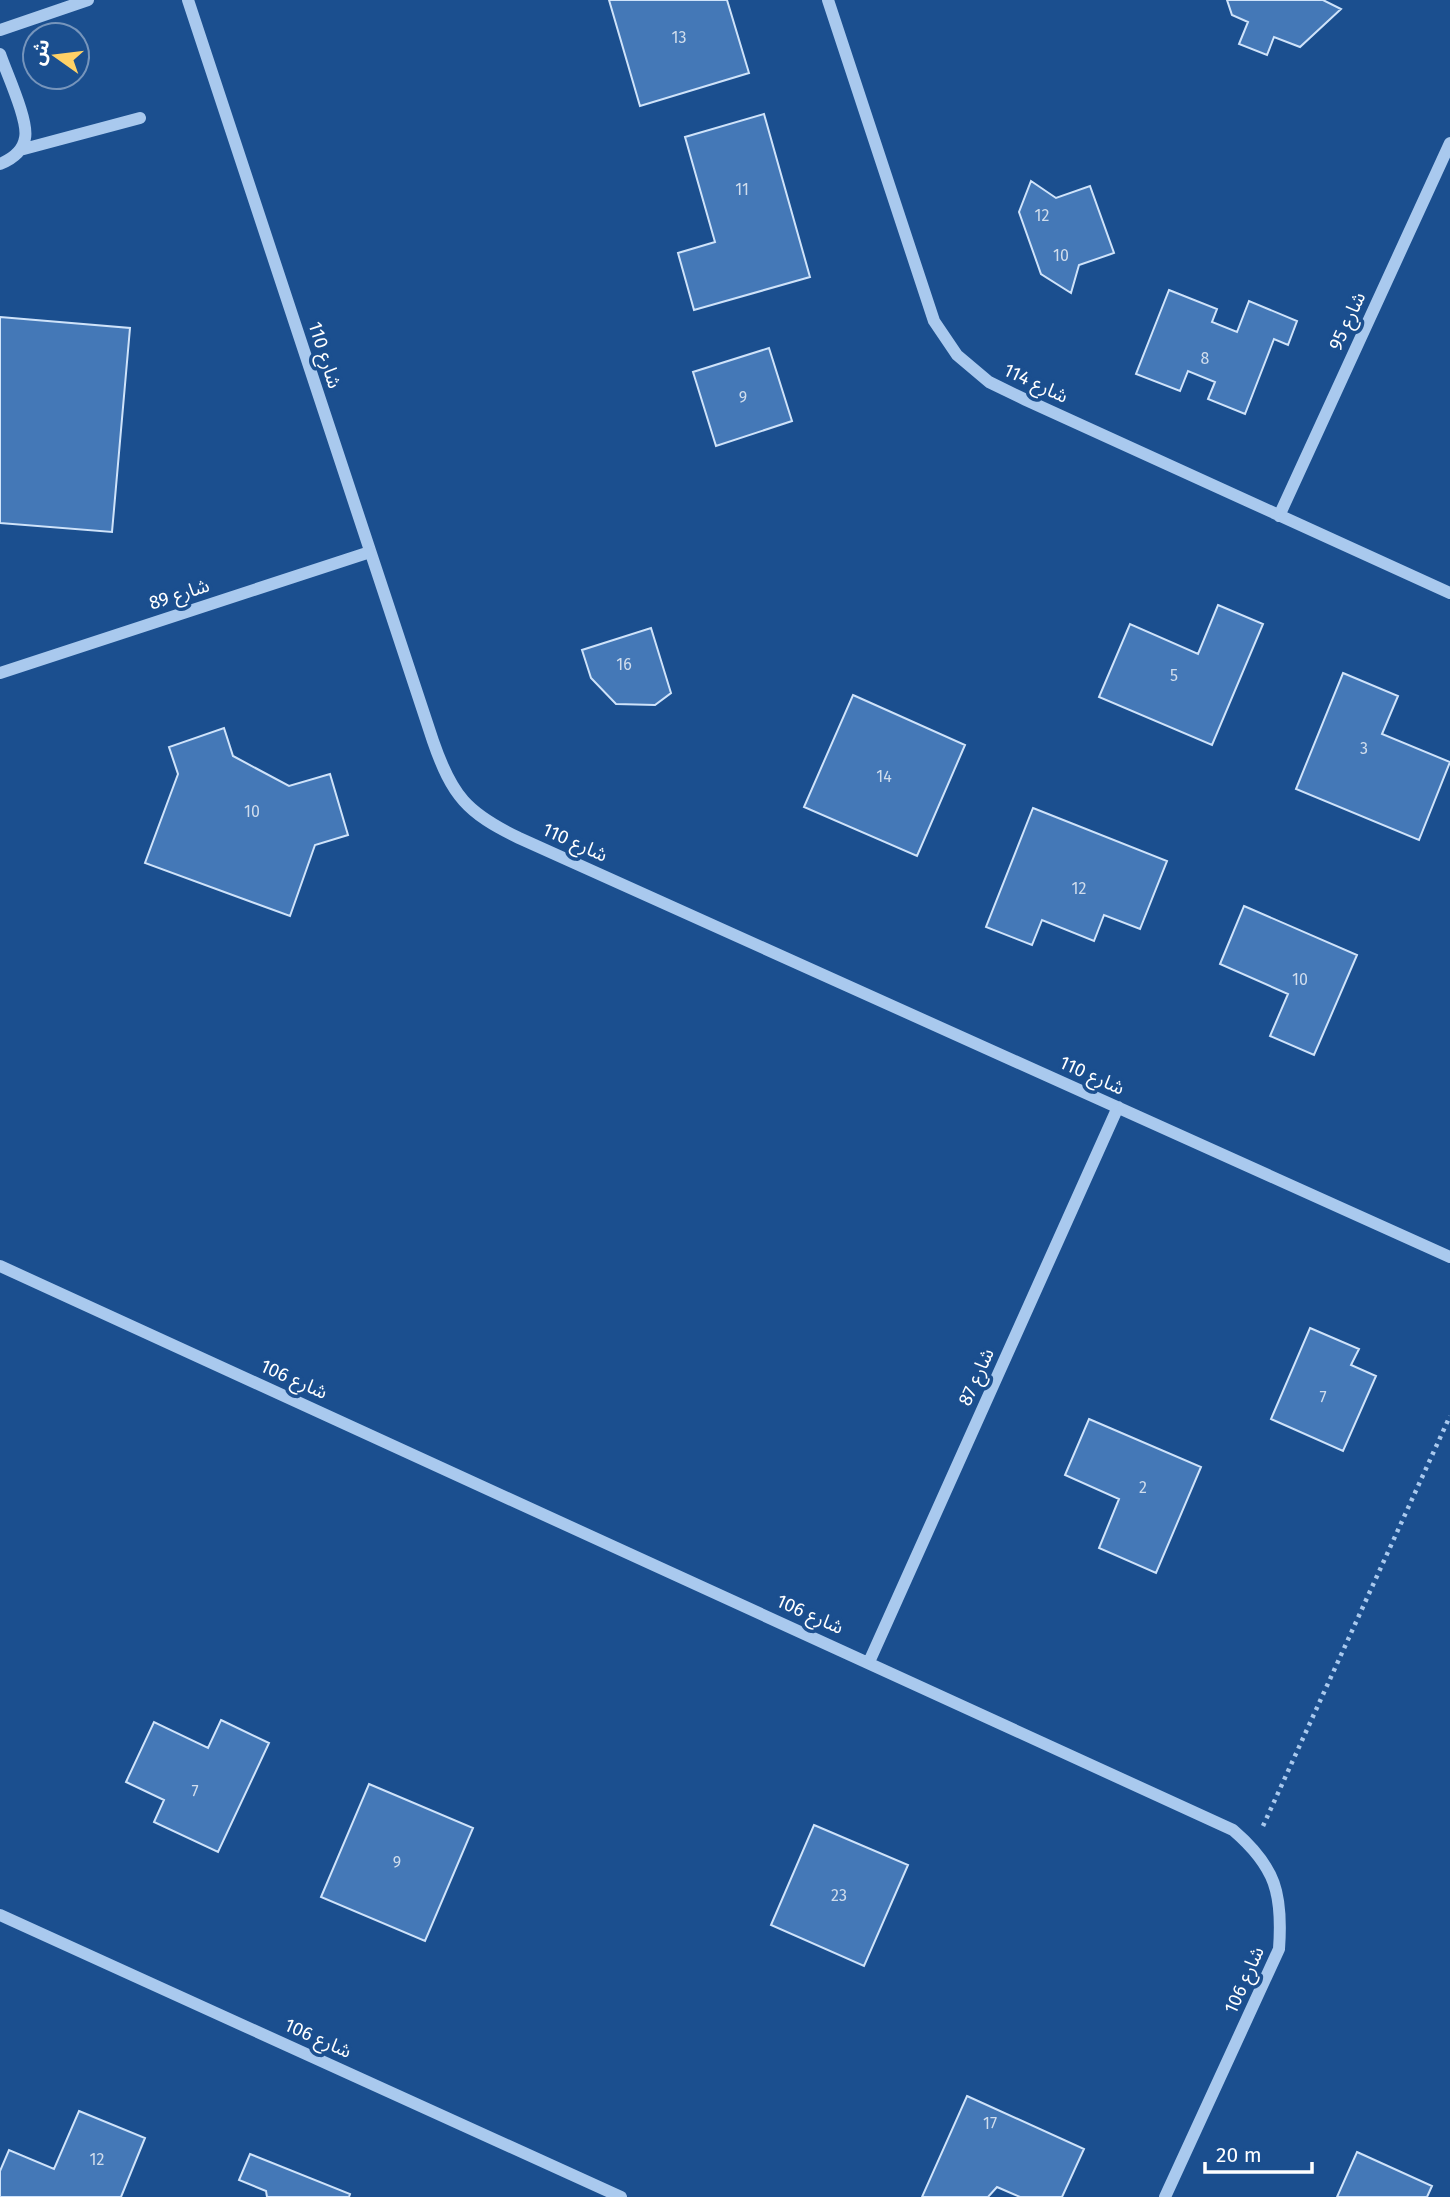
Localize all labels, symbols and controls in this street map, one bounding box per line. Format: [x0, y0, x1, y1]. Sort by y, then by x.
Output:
north arrow [21, 21, 91, 91]
house number: 13 [672, 28, 686, 47]
text: ش [26, 37, 54, 67]
house number: 11 [735, 180, 749, 199]
house number: 12 [1035, 206, 1049, 225]
house number: 10 [1053, 246, 1069, 265]
street label: شارع 95 [1324, 288, 1372, 355]
street label: شارع 110 [302, 319, 347, 392]
house number: 8 [1201, 349, 1210, 368]
street label: شارع 114 [999, 358, 1072, 410]
house number: 9 [739, 388, 747, 407]
street label: شارع 89 [146, 573, 213, 616]
house number: 16 [616, 655, 632, 674]
house number: 5 [1170, 666, 1178, 685]
house number: 3 [1360, 739, 1368, 758]
house number: 14 [876, 767, 892, 786]
house number: 10 [244, 802, 260, 821]
street label: شارع 110 [538, 817, 611, 868]
house number: 12 [1072, 879, 1086, 898]
house number: 10 [1292, 970, 1308, 989]
street label: شارع 110 [1055, 1050, 1128, 1101]
street label: شارع 87 [953, 1345, 1001, 1410]
street label: شارع 106 [256, 1354, 331, 1406]
house number: 7 [1319, 1388, 1327, 1407]
house number: 2 [1139, 1478, 1147, 1497]
street label: شارع 106 [772, 1589, 847, 1641]
house number: 7 [191, 1782, 199, 1801]
house number: 9 [393, 1853, 401, 1872]
house number: 23 [831, 1886, 847, 1905]
street label: شارع 106 [1219, 1943, 1271, 2018]
street label: شارع 106 [280, 2013, 355, 2065]
house number: 17 [983, 2114, 997, 2133]
scale bar [1205, 2130, 1312, 2174]
text: 20 m [1216, 2142, 1262, 2168]
house number: 12 [90, 2150, 104, 2169]

